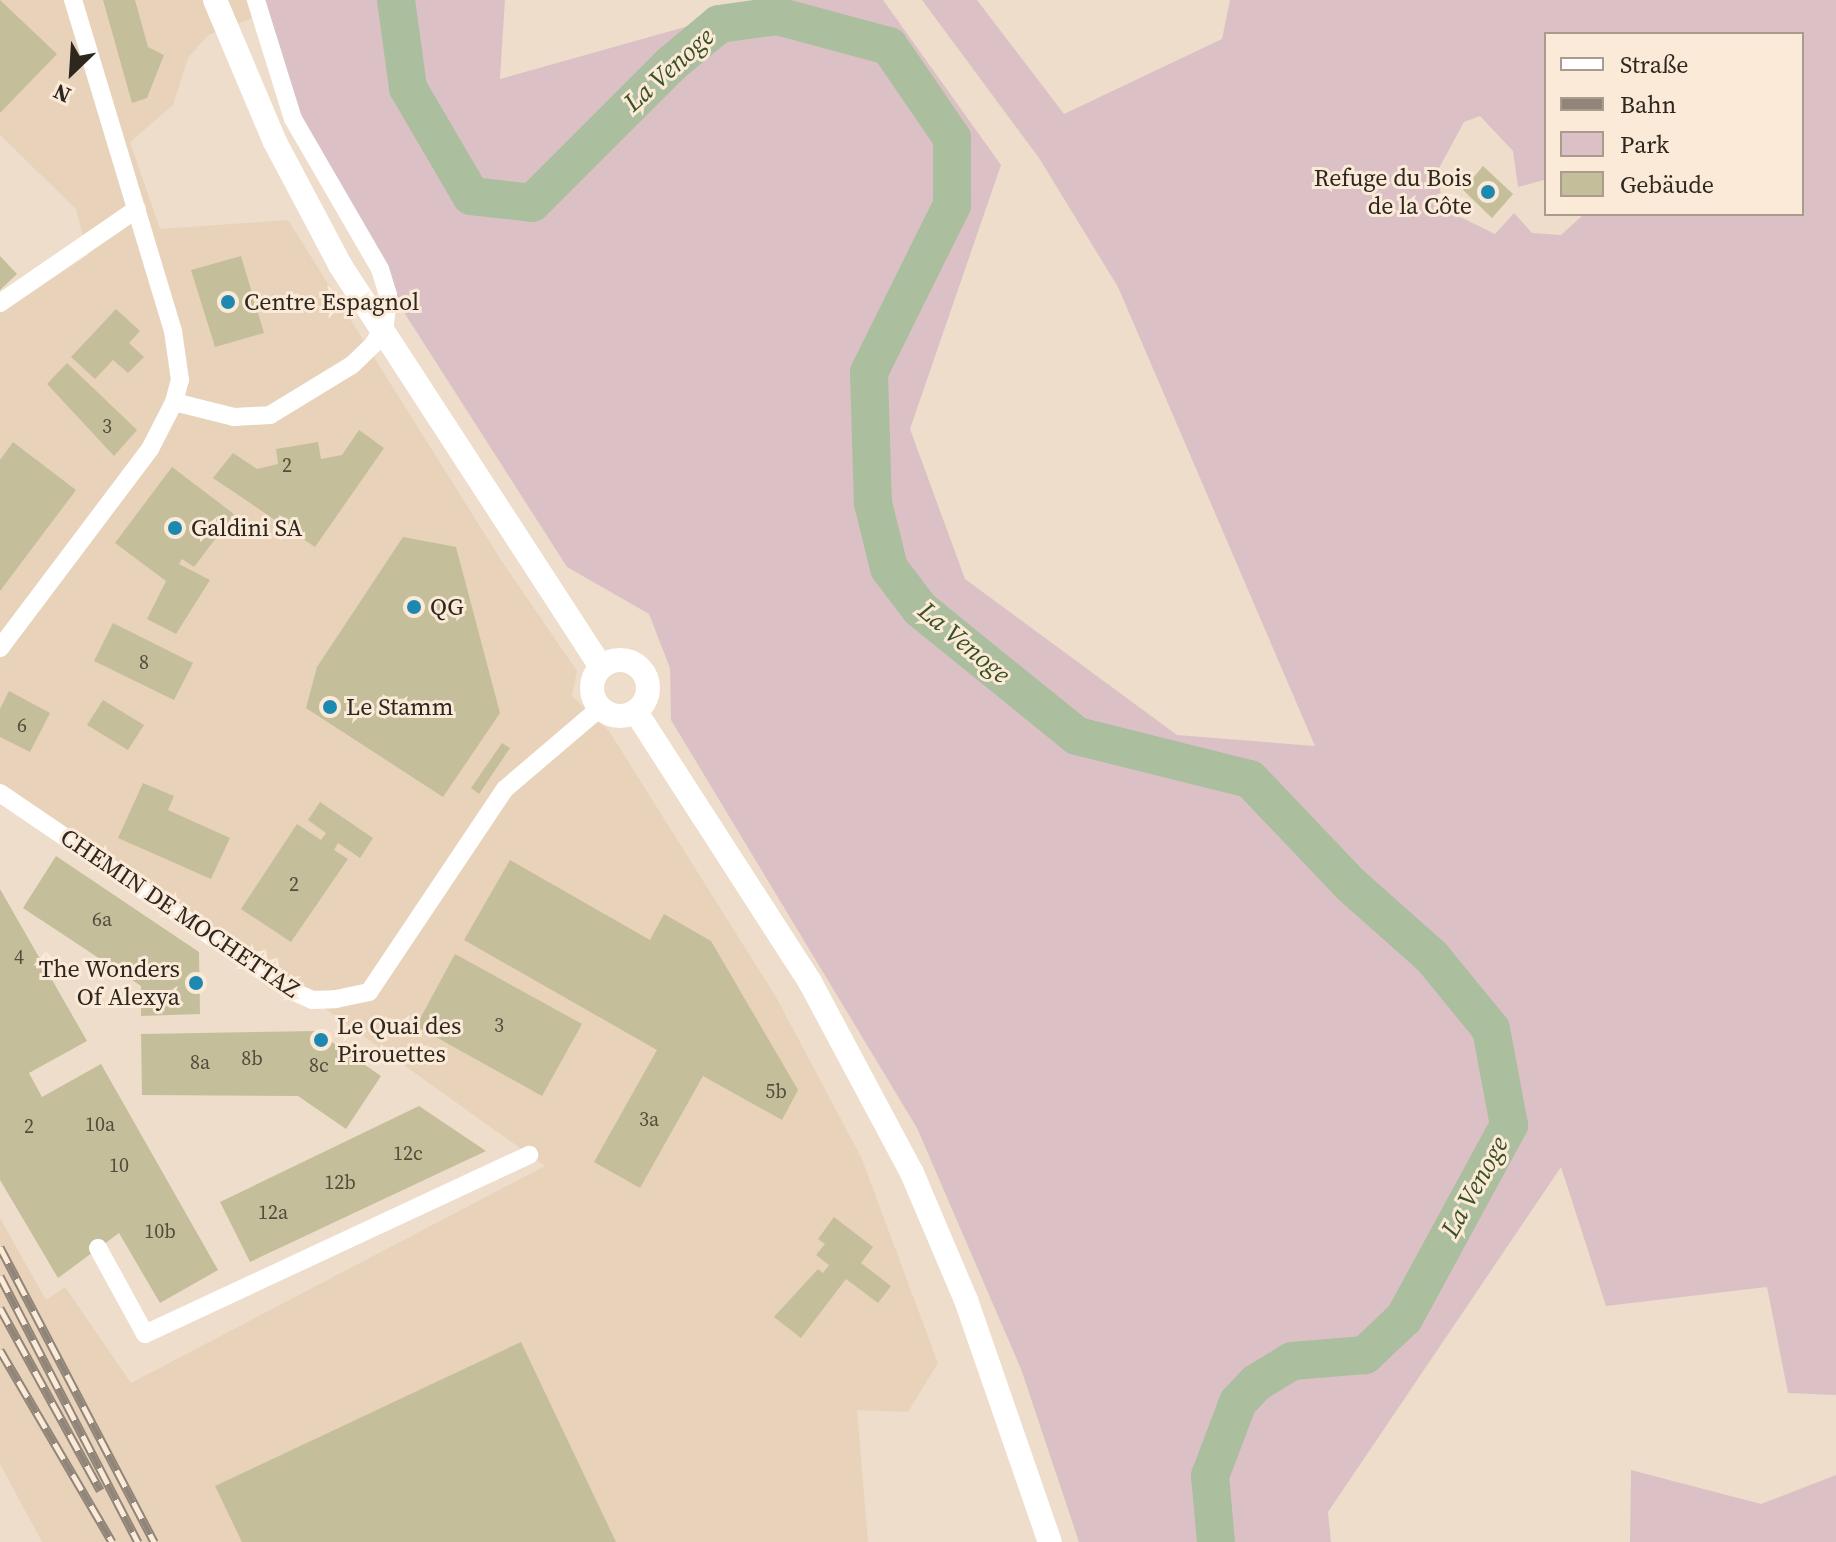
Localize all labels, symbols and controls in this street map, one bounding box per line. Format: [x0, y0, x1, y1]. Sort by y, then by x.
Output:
water label: La Venoge [618, 22, 720, 118]
north arrow [32, 32, 112, 112]
legend [1544, 32, 1804, 216]
text: Straße [1620, 48, 1688, 81]
text: N [48, 77, 75, 111]
text: Bahn [1620, 88, 1676, 121]
text: Park [1620, 128, 1669, 161]
place label: Refuge du Bois de la Côte [1314, 164, 1472, 220]
text: Gebäude [1620, 168, 1714, 201]
marker: Refuge du Bois de la Côte [1479, 183, 1497, 201]
place label: Centre Espagnol [244, 288, 419, 316]
marker: Centre Espagnol [219, 293, 237, 311]
house number: 3 [102, 414, 112, 438]
house number: 2 [282, 453, 292, 477]
place label: Galdini SA [191, 514, 303, 542]
marker: Galdini SA [166, 519, 184, 537]
place label: QG [430, 593, 464, 621]
water label: La Venoge [912, 596, 1016, 690]
marker: QG [405, 598, 423, 616]
house number: 8 [139, 650, 149, 674]
place label: Le Stamm [346, 693, 453, 721]
marker: Le Stamm [321, 698, 339, 716]
house number: 6 [17, 713, 27, 737]
street label: CHEMIN DE MOCHETTAZ [55, 822, 305, 1004]
house number: 2 [289, 872, 299, 896]
house number: 6a [92, 907, 112, 931]
house number: 4 [14, 945, 24, 969]
place label: The Wonders Of Alexya [38, 955, 180, 1011]
marker: The Wonders Of Alexya [187, 974, 205, 992]
place label: Le Quai des Pirouettes [337, 1012, 461, 1068]
house number: 3 [494, 1013, 504, 1037]
marker: Le Quai des Pirouettes [312, 1031, 330, 1049]
house number: 8b [241, 1046, 263, 1070]
house number: 8a [190, 1050, 210, 1074]
house number: 8c [309, 1053, 329, 1077]
house number: 5b [765, 1079, 787, 1103]
house number: 3a [639, 1107, 659, 1131]
house number: 10a [85, 1112, 115, 1136]
house number: 2 [24, 1114, 34, 1138]
water label: La Venoge [1435, 1131, 1515, 1243]
house number: 12c [393, 1141, 423, 1165]
house number: 10 [109, 1153, 129, 1177]
house number: 12b [324, 1170, 356, 1194]
house number: 12a [258, 1200, 288, 1224]
house number: 10b [144, 1219, 176, 1243]

